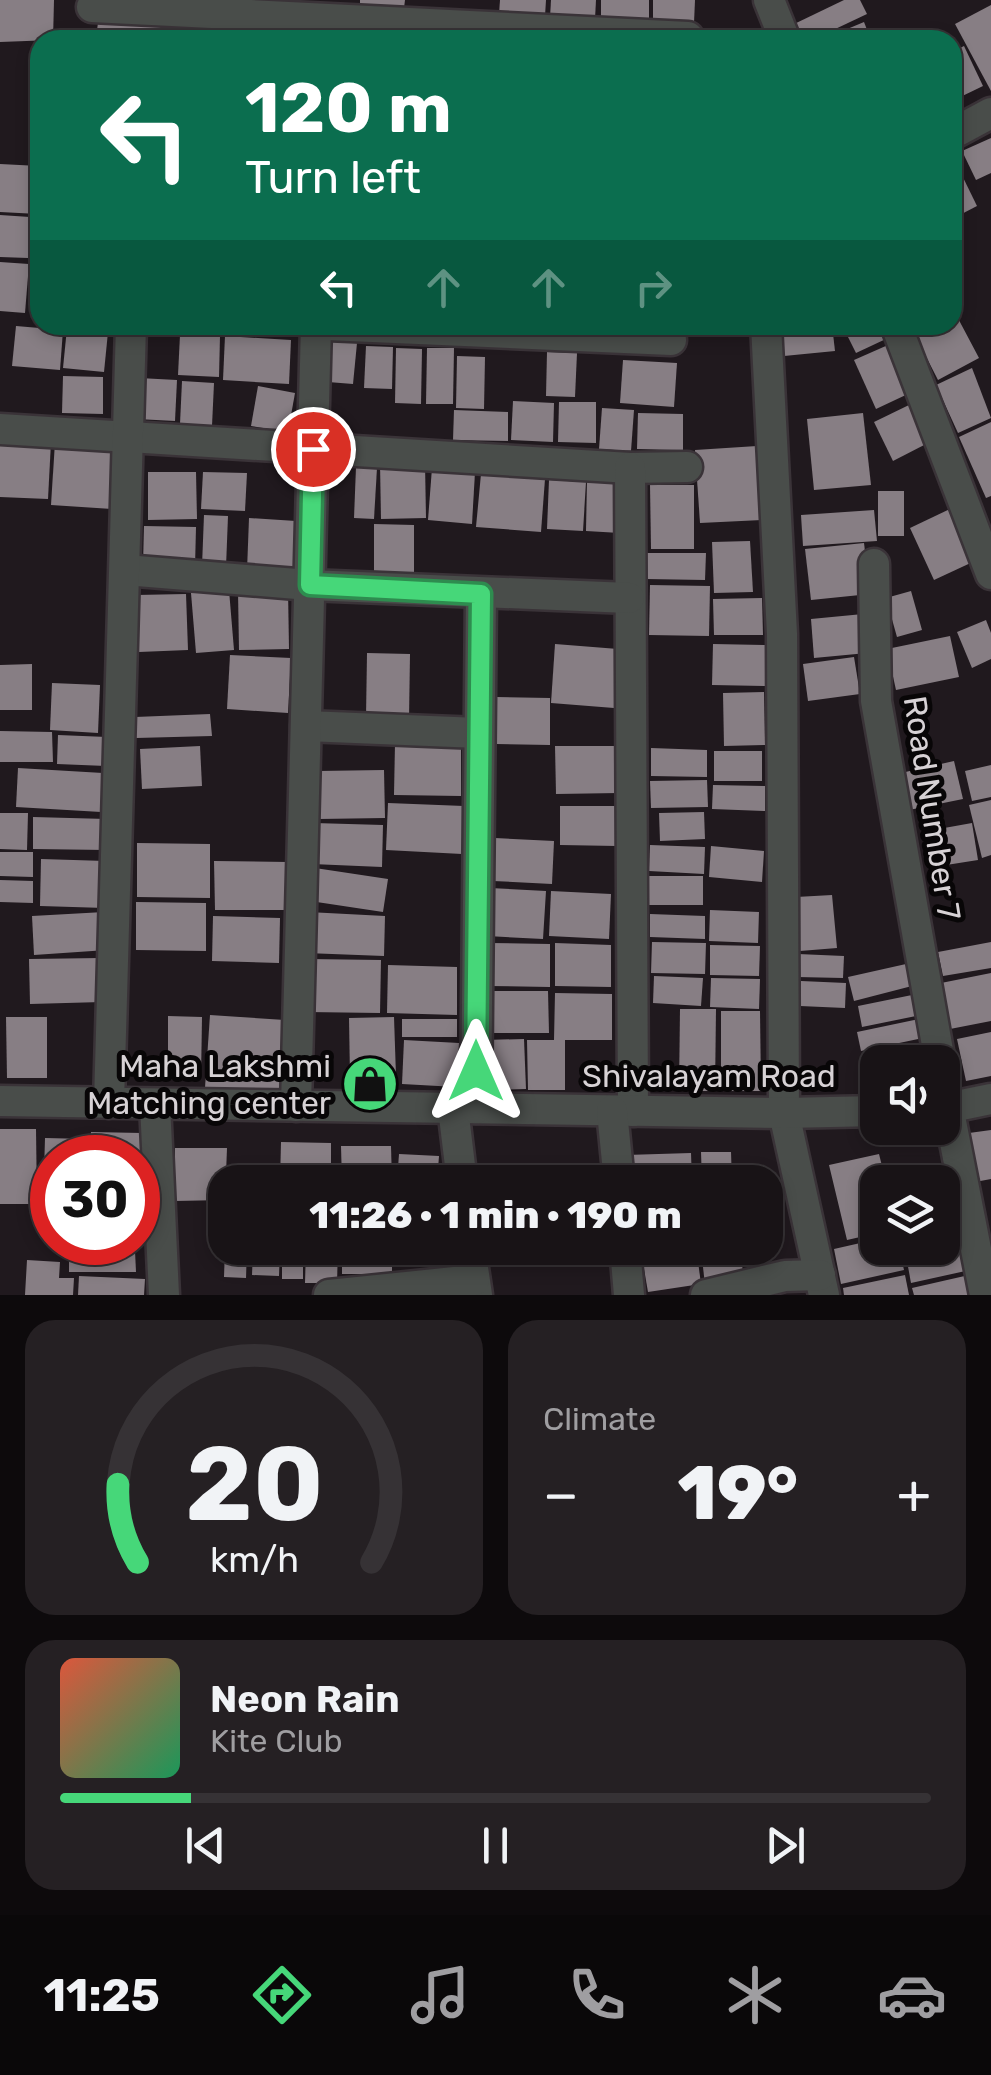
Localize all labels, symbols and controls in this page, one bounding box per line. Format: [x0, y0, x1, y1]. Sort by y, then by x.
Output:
text: 120 m [245, 67, 452, 150]
icon: left [80, 70, 210, 200]
text: Turn left [245, 151, 421, 204]
icon: left [311, 260, 366, 315]
icon: ahead [416, 260, 471, 315]
icon: ahead [521, 260, 576, 315]
icon: right [626, 260, 681, 315]
pin [271, 407, 356, 492]
icon: arrive [286, 422, 341, 477]
street label: Road Number 7 [896, 693, 968, 923]
position arrow [424, 1019, 528, 1123]
map controls [860, 1045, 960, 1265]
button: sound [860, 1045, 960, 1145]
place label: Maha Lakshmi Matching center [87, 1047, 331, 1122]
shop icon: Maha Lakshmi Matching center [340, 1054, 400, 1114]
street label: Shivalayam Road [582, 1057, 836, 1095]
speed limit sign: 30 [30, 1135, 160, 1265]
button: layers [860, 1165, 960, 1265]
text: 11:26 · 1 min · 190 m [309, 1192, 682, 1238]
text: Climate [543, 1400, 656, 1438]
text: 20 [185, 1423, 323, 1546]
text: 19° [677, 1449, 798, 1538]
text: − [543, 1462, 579, 1527]
text: + [897, 1462, 931, 1527]
text: km/h [209, 1539, 299, 1581]
text: Neon Rain [210, 1676, 400, 1722]
text: Kite Club [210, 1722, 343, 1760]
icon: previous [178, 1818, 233, 1873]
icon: pause [468, 1818, 523, 1873]
icon: next [758, 1818, 813, 1873]
icon: directions [247, 1960, 317, 2030]
icon: music [405, 1960, 475, 2030]
icon: phone [562, 1960, 632, 2030]
icon: climate [720, 1960, 790, 2030]
icon: car [877, 1960, 947, 2030]
text: 11:25 [44, 1969, 160, 2022]

